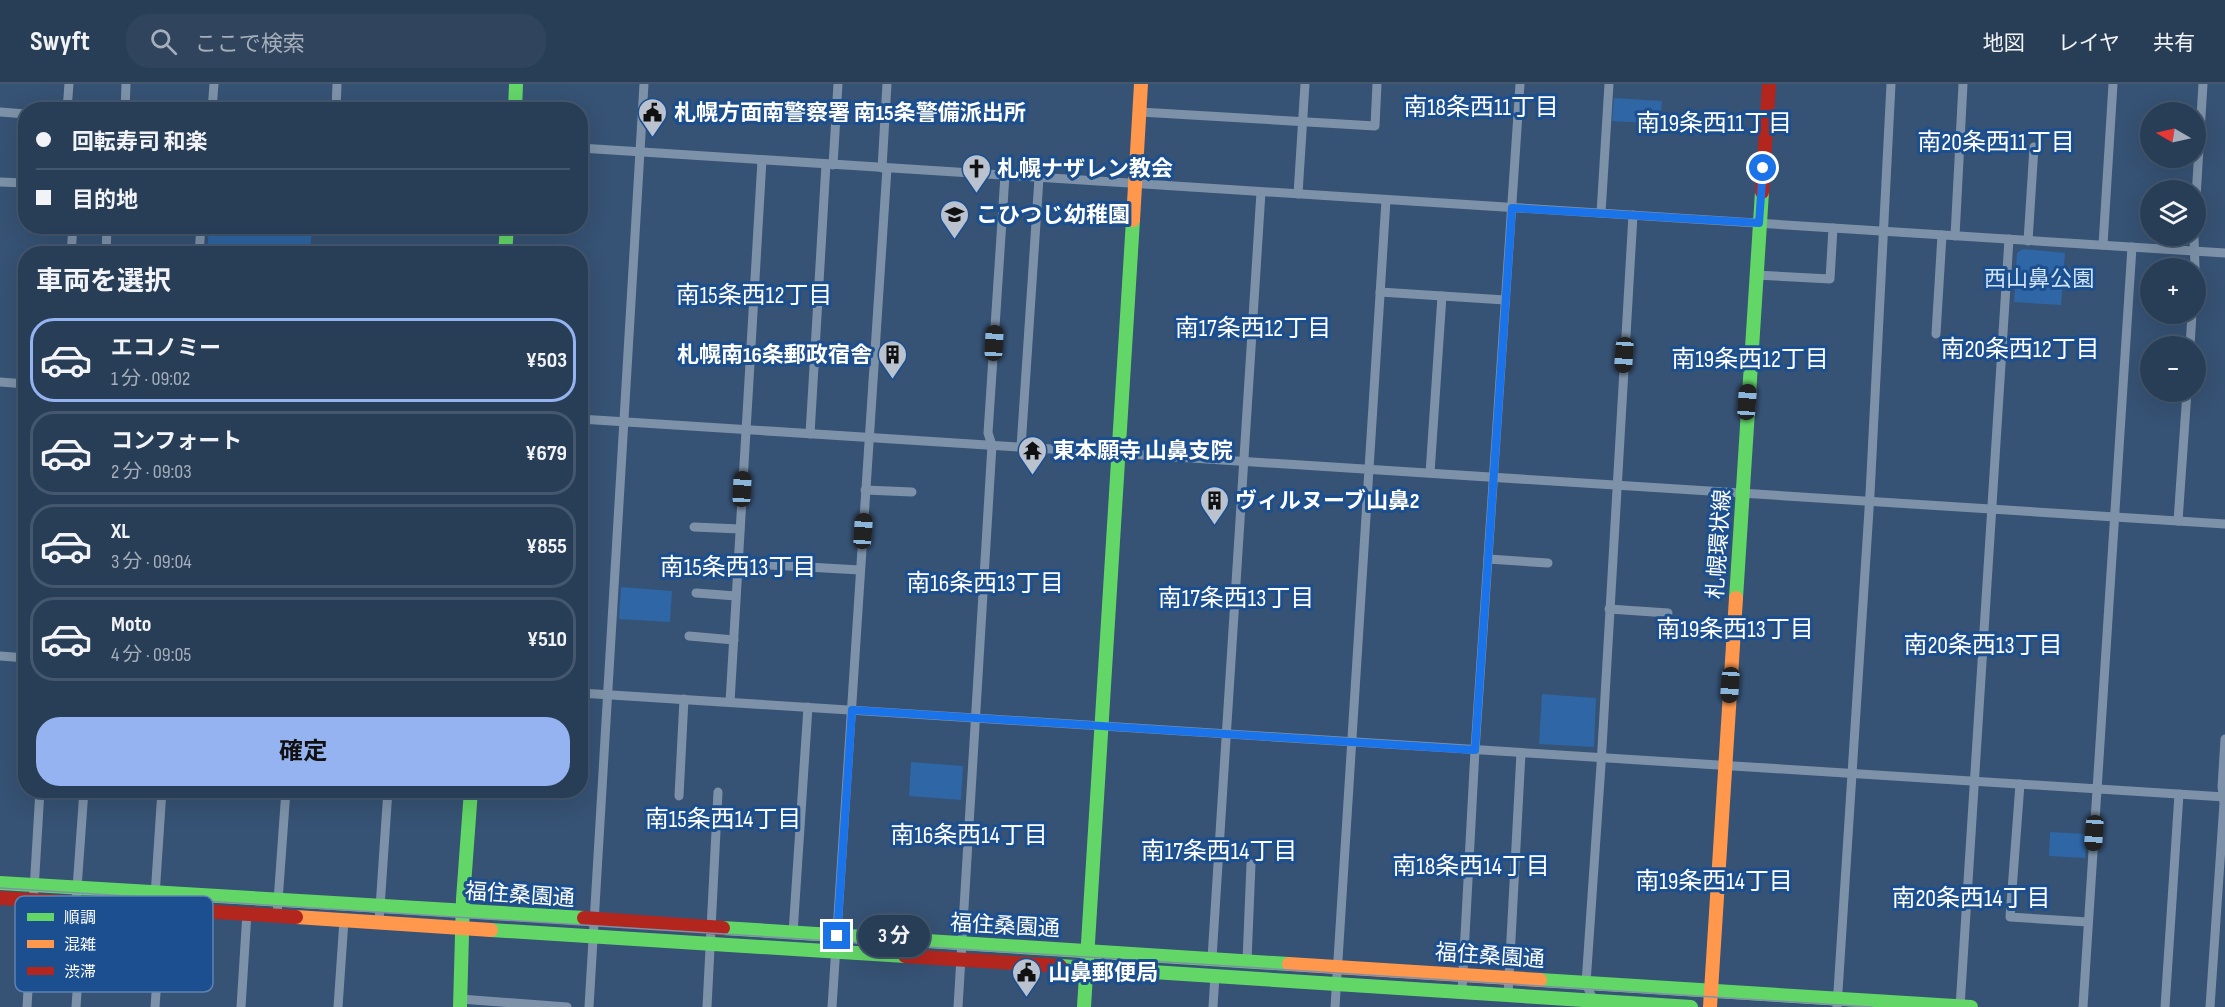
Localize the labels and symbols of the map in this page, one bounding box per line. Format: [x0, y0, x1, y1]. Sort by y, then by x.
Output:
district label: 南18条西11丁目 [1403, 93, 1559, 122]
public building icon: 札幌方面南警察署 南15条警備派出所 [637, 96, 669, 138]
place label: 札幌方面南警察署 南15条警備派出所 [674, 100, 1026, 127]
north arrow [2140, 102, 2206, 168]
district label: 南19条西11丁目 [1636, 109, 1792, 138]
district label: 南20条西11丁目 [1917, 128, 2075, 157]
church icon: 札幌ナザレン教会 [960, 152, 992, 194]
route start [1749, 154, 1776, 181]
place label: 札幌ナザレン教会 [997, 156, 1173, 183]
school or university icon: こひつじ幼稚園 [939, 198, 971, 240]
place label: こひつじ幼稚園 [976, 202, 1130, 229]
park label: 西山鼻公園 [1984, 266, 2094, 293]
district label: 南15条西12丁目 [676, 281, 832, 310]
district label: 南17条西12丁目 [1175, 314, 1331, 343]
car [984, 325, 1004, 361]
district label: 南20条西12丁目 [1940, 335, 2100, 364]
car [1614, 336, 1634, 374]
building icon: 札幌南16条郵政宿舎 [877, 338, 909, 380]
place label: 札幌南16条郵政宿舎 [677, 342, 872, 369]
district label: 南19条西12丁目 [1671, 345, 1829, 374]
car [1737, 383, 1757, 421]
temple icon: 東本願寺 山鼻支院 [1016, 434, 1048, 476]
place label: 東本願寺 山鼻支院 [1053, 438, 1232, 465]
car [732, 471, 752, 507]
building icon: ヴィルヌーブ山鼻2 [1198, 484, 1230, 526]
place label: ヴィルヌーブ山鼻2 [1235, 488, 1419, 515]
street label: 札幌環状線 [1702, 488, 1737, 600]
car [853, 512, 873, 550]
district label: 南15条西13丁目 [660, 553, 816, 582]
district label: 南16条西13丁目 [906, 569, 1064, 598]
district label: 南17条西13丁目 [1158, 584, 1314, 613]
district label: 南19条西13丁目 [1656, 615, 1814, 644]
district label: 南20条西13丁目 [1903, 631, 2063, 660]
car [1720, 666, 1740, 704]
district label: 南15条西14丁目 [645, 805, 801, 834]
car [2084, 814, 2104, 852]
district label: 南16条西14丁目 [890, 821, 1048, 850]
district label: 南17条西14丁目 [1141, 837, 1297, 866]
district label: 南18条西14丁目 [1392, 852, 1550, 881]
district label: 南19条西14丁目 [1635, 867, 1793, 896]
street label: 福住桑園通 [464, 878, 576, 913]
district label: 南20条西14丁目 [1891, 884, 2051, 913]
legend [15, 896, 213, 992]
text: 順調 [64, 909, 96, 928]
street label: 福住桑園通 [949, 910, 1061, 943]
callout: 3 分 [858, 915, 930, 957]
route end [823, 922, 850, 949]
text: 混雑 [64, 936, 96, 955]
street label: 福住桑園通 [1434, 939, 1546, 974]
public building icon: 山鼻郵便局 [1011, 956, 1043, 998]
place label: 山鼻郵便局 [1048, 960, 1158, 987]
text: 渋滞 [64, 963, 96, 982]

